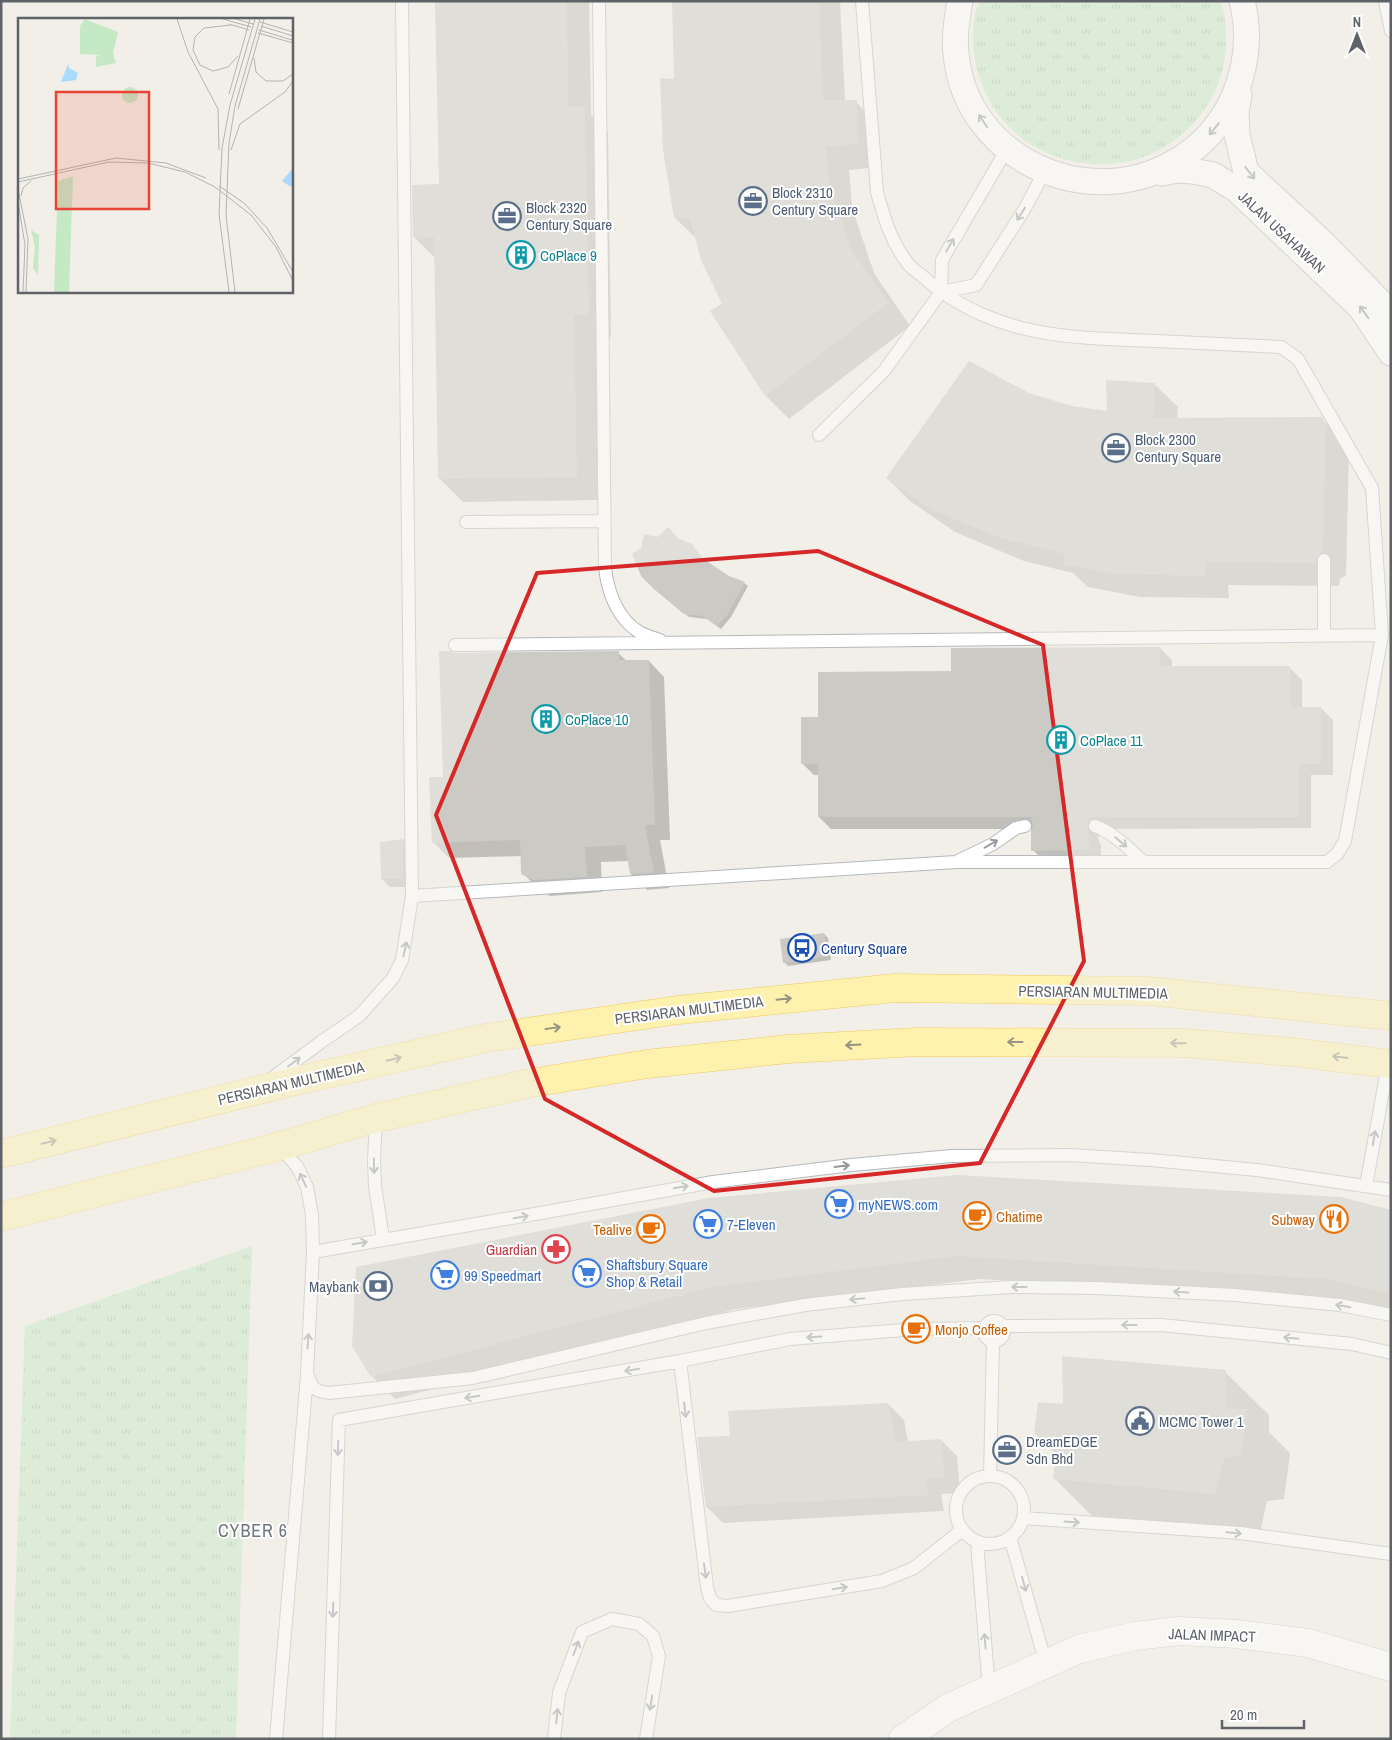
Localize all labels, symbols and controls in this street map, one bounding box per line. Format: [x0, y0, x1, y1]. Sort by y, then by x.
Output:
north arrow [1332, 10, 1382, 60]
text: N [1353, 13, 1361, 31]
inset map [18, 18, 292, 292]
one-way arrow [978, 115, 988, 129]
one-way arrow [1208, 122, 1219, 135]
one-way arrow [1244, 167, 1255, 180]
place label: Block 2310 Century Square [772, 182, 858, 220]
office icon: Block 2310 Century Square [738, 186, 768, 216]
street label: JALAN USAHAWAN [1234, 186, 1330, 278]
place label: Block 2320 Century Square [526, 197, 612, 235]
office icon: Block 2320 Century Square [492, 201, 522, 231]
one-way arrow [1015, 206, 1025, 220]
one-way arrow [946, 239, 956, 253]
building icon: CoPlace 9 [506, 240, 536, 270]
place label: CoPlace 9 [540, 245, 597, 266]
one-way arrow [1359, 305, 1369, 319]
place label: Block 2300 Century Square [1135, 429, 1221, 467]
office icon: Block 2300 Century Square [1101, 433, 1131, 463]
building icon: CoPlace 10 [531, 704, 561, 734]
place label: CoPlace 10 [565, 709, 629, 730]
building icon: CoPlace 11 [1046, 725, 1076, 755]
place label: CoPlace 11 [1080, 730, 1143, 751]
one-way arrow [1114, 837, 1127, 848]
one-way arrow [984, 839, 999, 849]
bus stop icon: Century Square [787, 933, 817, 963]
place label: Century Square [821, 938, 907, 959]
one-way arrow [400, 941, 410, 957]
street label: PERSIARAN MULTIMEDIA [1018, 980, 1169, 1004]
street label: PERSIARAN MULTIMEDIA [614, 990, 765, 1030]
one-way arrow [775, 994, 791, 1004]
one-way arrow [545, 1023, 561, 1033]
one-way arrow [1008, 1037, 1024, 1047]
one-way arrow [1170, 1039, 1186, 1048]
one-way arrow [845, 1041, 861, 1050]
one-way arrow [1332, 1052, 1348, 1062]
one-way arrow [385, 1054, 401, 1063]
street label: PERSIARAN MULTIMEDIA [216, 1056, 367, 1110]
one-way arrow [287, 1057, 301, 1067]
one-way arrow [1370, 1130, 1380, 1146]
one-way arrow [40, 1137, 56, 1146]
one-way arrow [369, 1158, 379, 1174]
one-way arrow [833, 1161, 849, 1171]
one-way arrow [298, 1172, 308, 1187]
one-way arrow [672, 1182, 688, 1192]
supermarket icon: myNEWS.com [824, 1189, 854, 1219]
place label: myNEWS.com [858, 1194, 938, 1215]
cafe icon: Chatime [962, 1201, 992, 1231]
restaurant icon: Subway [1319, 1204, 1349, 1234]
place label: Chatime [996, 1206, 1043, 1227]
supermarket icon: 7-Eleven [693, 1209, 723, 1239]
place label: Subway [1271, 1209, 1316, 1230]
one-way arrow [512, 1211, 528, 1221]
cafe icon: Tealive [636, 1214, 666, 1244]
place label: 7-Eleven [727, 1214, 776, 1235]
place label: Tealive [593, 1219, 632, 1240]
pharmacy icon: Guardian [541, 1234, 571, 1264]
one-way arrow [352, 1238, 368, 1248]
place label: Guardian [486, 1239, 537, 1260]
place label: Shaftsbury Square Shop & Retail [606, 1254, 708, 1292]
supermarket icon: Shaftsbury Square Shop & Retail [572, 1258, 602, 1288]
supermarket icon: 99 Speedmart [430, 1260, 460, 1290]
place label: 99 Speedmart [464, 1265, 542, 1286]
bank icon: Maybank [363, 1271, 393, 1301]
place label: Maybank [309, 1276, 360, 1297]
one-way arrow [1011, 1282, 1027, 1292]
one-way arrow [1173, 1288, 1189, 1297]
one-way arrow [849, 1294, 865, 1304]
one-way arrow [1335, 1301, 1351, 1311]
cafe icon: Monjo Coffee [901, 1314, 931, 1344]
place label: Monjo Coffee [935, 1319, 1008, 1340]
one-way arrow [1121, 1320, 1138, 1330]
one-way arrow [304, 1333, 313, 1349]
one-way arrow [806, 1333, 822, 1342]
one-way arrow [1283, 1333, 1299, 1343]
one-way arrow [624, 1365, 640, 1375]
one-way arrow [464, 1393, 480, 1403]
one-way arrow [680, 1401, 690, 1417]
public building icon: MCMC Tower 1 [1125, 1406, 1155, 1436]
place label: MCMC Tower 1 [1159, 1411, 1244, 1432]
place label: DreamEDGE Sdn Bhd [1026, 1431, 1098, 1469]
office icon: DreamEDGE Sdn Bhd [992, 1435, 1022, 1465]
one-way arrow [333, 1440, 342, 1456]
one-way arrow [1063, 1517, 1079, 1526]
district label: CYBER 6 [218, 1518, 288, 1543]
one-way arrow [1226, 1528, 1242, 1538]
one-way arrow [700, 1563, 710, 1579]
one-way arrow [1019, 1576, 1029, 1592]
one-way arrow [832, 1582, 848, 1592]
one-way arrow [328, 1602, 337, 1618]
street label: JALAN IMPACT [1168, 1623, 1256, 1647]
one-way arrow [980, 1633, 990, 1649]
one-way arrow [572, 1640, 581, 1656]
one-way arrow [646, 1694, 656, 1710]
scale bar [1222, 1698, 1304, 1730]
text: 20 m [1230, 1704, 1257, 1725]
one-way arrow [552, 1708, 562, 1724]

